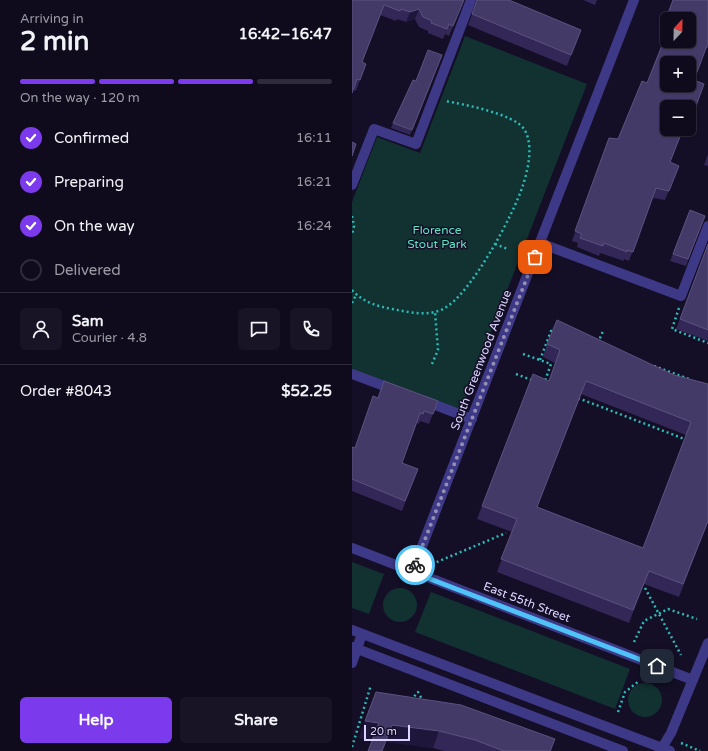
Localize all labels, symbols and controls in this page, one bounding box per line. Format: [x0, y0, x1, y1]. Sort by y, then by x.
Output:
text: Arriving in [20, 11, 84, 27]
north arrow [660, 12, 696, 48]
map controls [660, 12, 696, 136]
text: 16:42–16:47 [239, 25, 332, 43]
text: 2 min [20, 26, 89, 57]
button: + [660, 56, 696, 92]
text: On the way · 120 m [20, 90, 140, 106]
button: − [660, 100, 696, 136]
icon: check [20, 127, 42, 149]
text: Confirmed [54, 129, 129, 147]
text: 16:11 [296, 130, 332, 146]
icon: check [20, 171, 42, 193]
text: Preparing [54, 173, 124, 191]
text: 16:21 [296, 174, 332, 190]
icon: check [20, 215, 42, 237]
text: On the way [54, 217, 134, 235]
text: 16:24 [296, 218, 332, 234]
park label: Florence Stout Park [407, 223, 467, 251]
pin [518, 240, 552, 274]
icon: bag [524, 246, 546, 268]
text: Delivered [54, 261, 121, 279]
street label: South Greenwood Avenue [448, 288, 514, 432]
button: person [20, 308, 62, 350]
button: chat [238, 308, 280, 350]
button: phone [290, 308, 332, 350]
text: Sam [72, 312, 103, 330]
text: Courier · 4.8 [72, 330, 147, 346]
text: Order #8043 [20, 382, 112, 400]
text: $52.25 [281, 382, 332, 400]
courier [395, 545, 435, 585]
icon: bike [404, 554, 426, 576]
street label: East 55th Street [481, 579, 573, 625]
pin [640, 649, 674, 683]
icon: home [646, 655, 668, 677]
button: Help [20, 697, 172, 743]
button: Share [180, 697, 332, 743]
scale bar [364, 723, 410, 742]
text: 20 m [370, 725, 397, 738]

